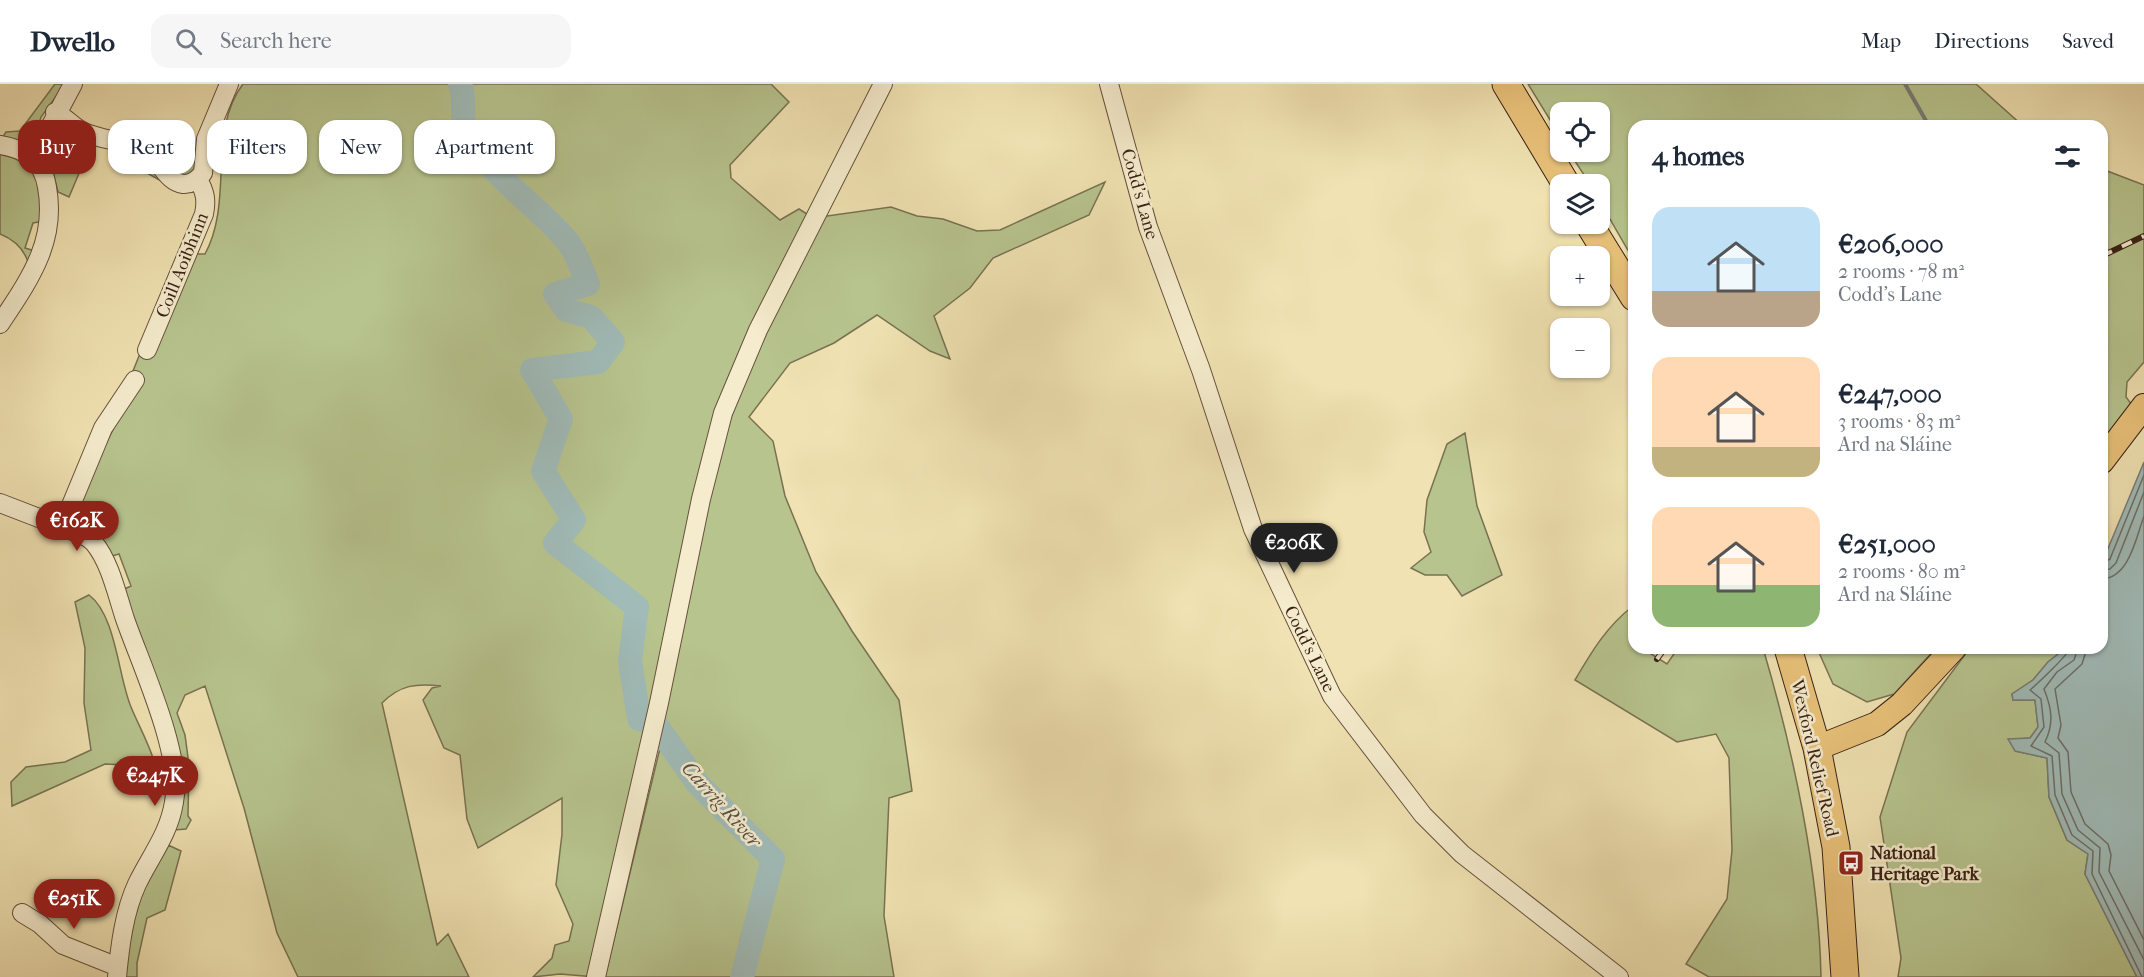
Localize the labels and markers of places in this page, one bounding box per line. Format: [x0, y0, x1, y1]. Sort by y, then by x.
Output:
pin: €162K [35, 501, 119, 552]
pin: €206K [1252, 523, 1336, 574]
pin: €247K [113, 756, 197, 807]
place label: National Heritage Park [1870, 843, 1979, 885]
bus stop icon: National Heritage Park [1836, 848, 1866, 878]
pin: €251K [32, 879, 116, 930]

